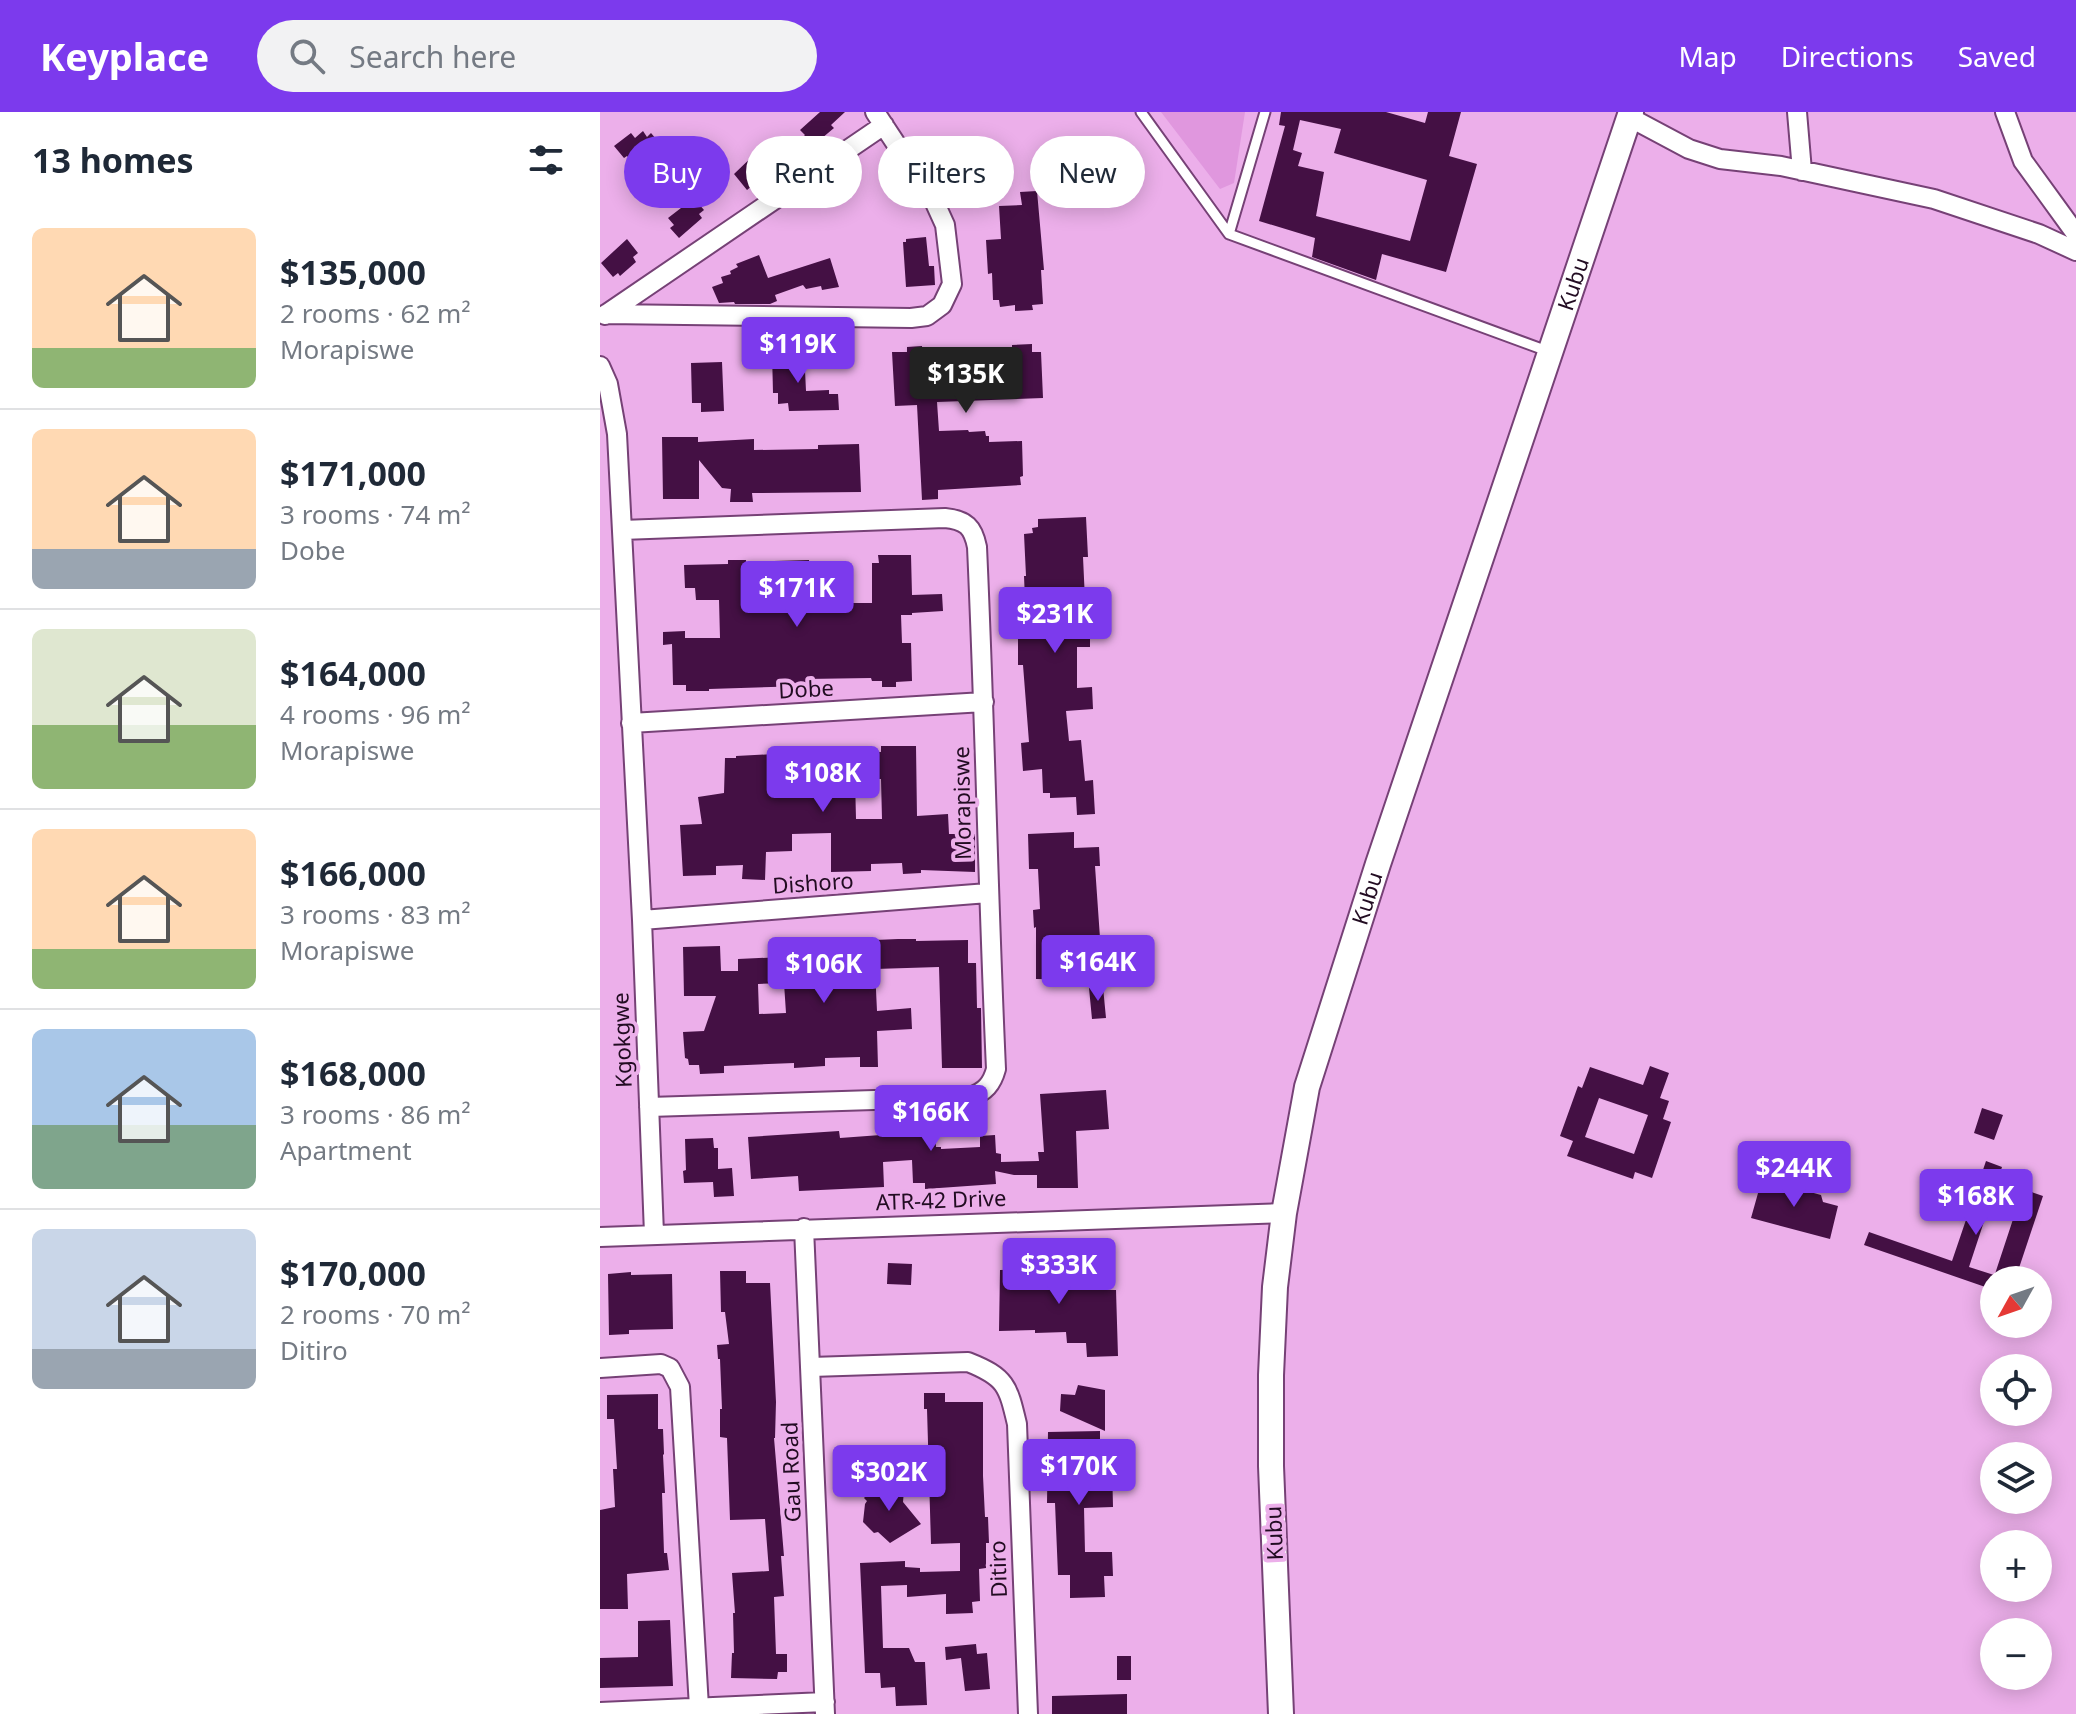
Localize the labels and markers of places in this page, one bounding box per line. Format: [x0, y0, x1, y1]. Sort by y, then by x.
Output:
pin: $119K [742, 317, 854, 385]
pin: $135K [910, 347, 1022, 415]
pin: $171K [741, 561, 853, 629]
pin: $231K [999, 587, 1111, 655]
pin: $108K [767, 746, 879, 814]
pin: $164K [1042, 935, 1154, 1003]
pin: $106K [768, 937, 880, 1005]
pin: $166K [875, 1085, 987, 1153]
pin: $244K [1738, 1141, 1850, 1209]
pin: $168K [1920, 1169, 2032, 1237]
pin: $333K [1003, 1238, 1115, 1306]
pin: $170K [1023, 1439, 1135, 1507]
pin: $302K [833, 1445, 945, 1513]

